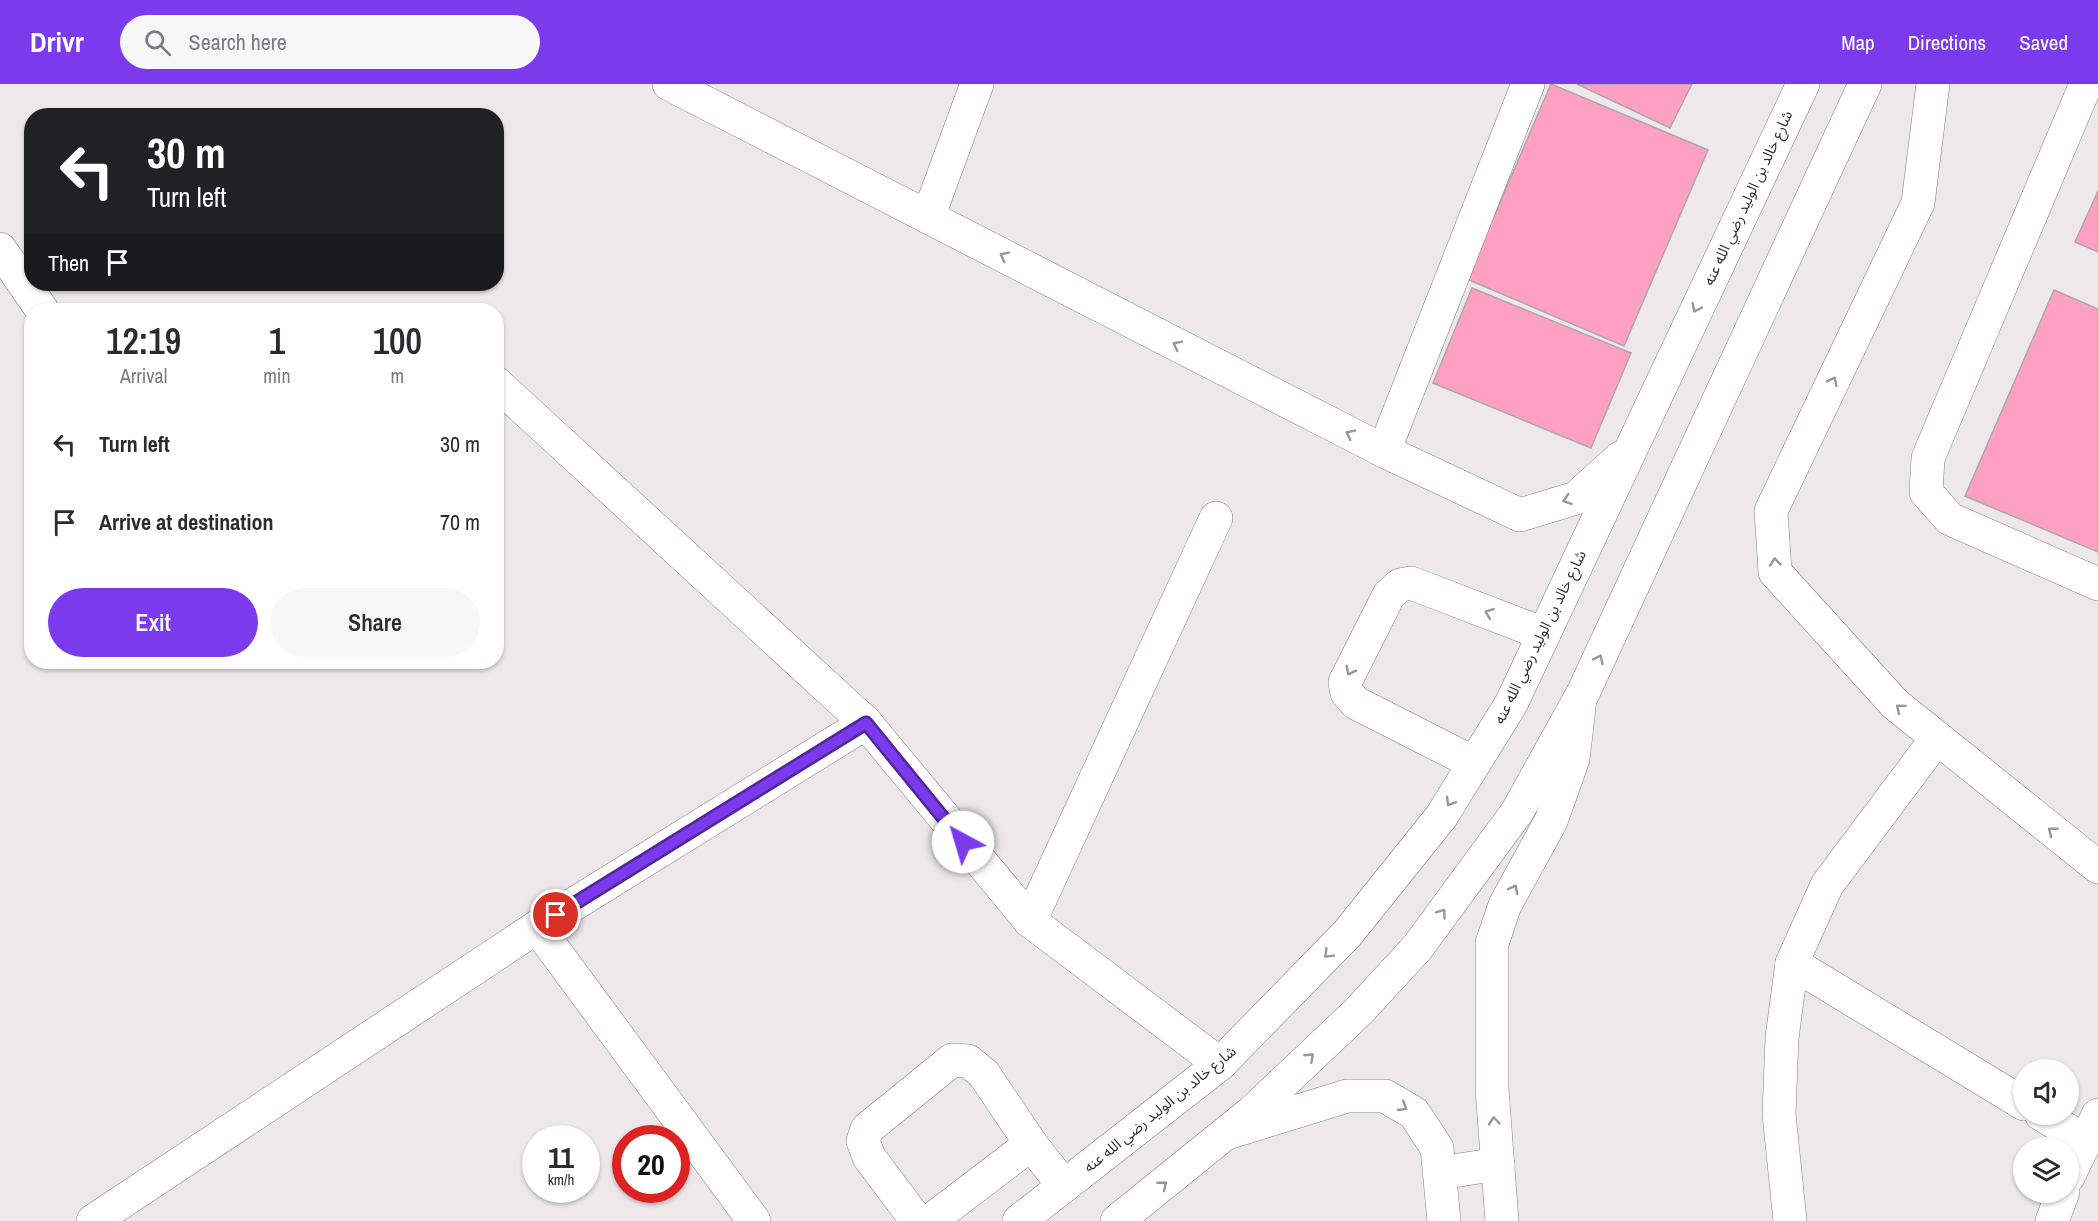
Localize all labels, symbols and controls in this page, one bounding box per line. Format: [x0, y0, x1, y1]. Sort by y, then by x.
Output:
search box [120, 15, 540, 69]
text: Drivr [30, 23, 84, 61]
icon: search [141, 26, 174, 59]
text: Search here [189, 27, 287, 57]
text: Map [1841, 28, 1875, 57]
text: Directions [1908, 28, 1986, 57]
text: Saved [2019, 28, 2068, 57]
street label: شارع خالد بن الوليد رضي الله عنه [1698, 107, 1799, 290]
text: 30 m [147, 125, 226, 181]
icon: left [48, 132, 126, 210]
text: Turn left [147, 179, 226, 215]
icon: arrive [101, 246, 134, 279]
text: Then [48, 248, 89, 278]
one-way arrow [999, 252, 1010, 263]
one-way arrow [1692, 301, 1704, 312]
text: 12:19 [106, 317, 181, 365]
text: 1 [269, 317, 285, 365]
text: 100 [373, 317, 422, 365]
one-way arrow [1173, 341, 1183, 352]
text: Arrival [120, 362, 167, 389]
text: min [263, 362, 291, 389]
text: m [390, 362, 404, 389]
one-way arrow [1825, 377, 1837, 388]
icon: left [48, 428, 81, 461]
text: Turn left [99, 429, 170, 459]
text: 30 m [440, 429, 480, 459]
one-way arrow [1346, 430, 1357, 441]
one-way arrow [1562, 493, 1573, 505]
icon: arrive [48, 506, 81, 539]
text: Arrive at destination [99, 507, 273, 537]
text: 70 m [440, 507, 480, 537]
street label: شارع خالد بن الوليد رضي الله عنه [1488, 546, 1593, 728]
one-way arrow [1769, 557, 1782, 567]
button: Exit [48, 588, 258, 657]
button: Share [270, 588, 480, 657]
one-way arrow [1484, 608, 1495, 620]
one-way arrow [1592, 655, 1604, 666]
one-way arrow [1346, 665, 1357, 675]
one-way arrow [1896, 705, 1907, 716]
one-way arrow [1445, 796, 1457, 806]
position arrow [931, 810, 995, 874]
one-way arrow [2048, 827, 2059, 838]
one-way arrow [1507, 884, 1518, 895]
pin [530, 889, 581, 940]
icon: arrive [539, 898, 572, 931]
one-way arrow [1435, 909, 1446, 920]
one-way arrow [1324, 947, 1335, 957]
street label: شارع خالد بن الوليد رضي الله عنه [1079, 1040, 1242, 1178]
one-way arrow [1303, 1053, 1314, 1064]
map controls [2013, 1059, 2079, 1203]
button: sound [2013, 1059, 2079, 1125]
one-way arrow [1397, 1099, 1407, 1111]
one-way arrow [1488, 1116, 1501, 1125]
speed limit sign: 20 [612, 1125, 690, 1203]
text: 11 [548, 1137, 574, 1177]
button: layers [2013, 1137, 2079, 1203]
text: km/h [548, 1169, 574, 1190]
one-way arrow [1156, 1181, 1167, 1192]

